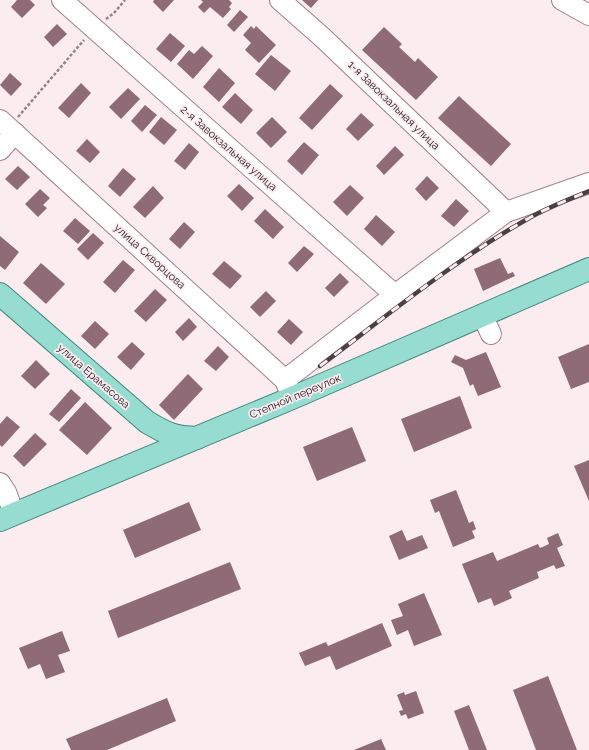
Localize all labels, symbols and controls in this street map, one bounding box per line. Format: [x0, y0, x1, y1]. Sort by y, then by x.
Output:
street label: 1-я Завокзальная улица [345, 58, 442, 153]
street label: 2-я Завокзальная улица [178, 103, 280, 194]
street label: улица Скворцова [111, 221, 188, 292]
street label: улица Ерамасова [55, 341, 132, 411]
street label: Степной переулок [248, 371, 343, 422]

